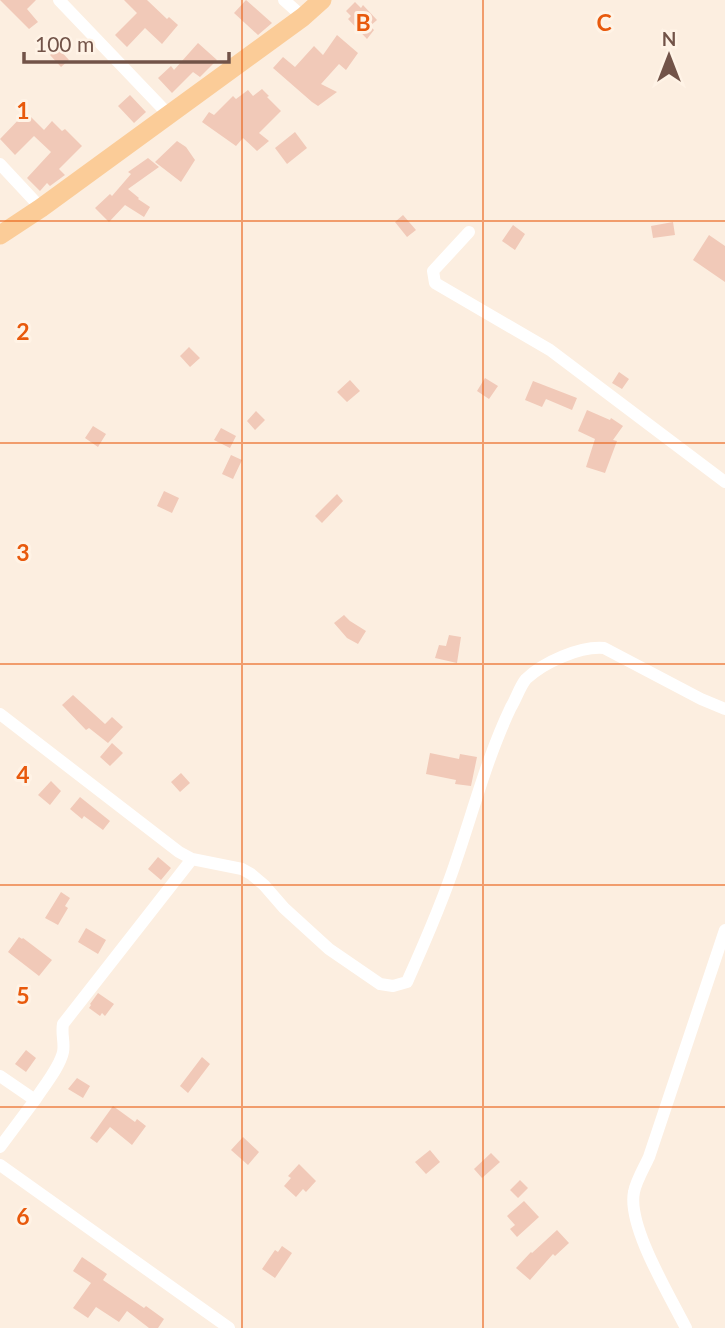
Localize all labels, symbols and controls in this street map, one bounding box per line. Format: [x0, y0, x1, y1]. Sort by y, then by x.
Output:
text: B [355, 8, 371, 36]
text: C [596, 8, 612, 36]
scale bar [24, 21, 229, 65]
north arrow [634, 21, 704, 91]
text: N [662, 27, 676, 50]
text: 100 m [35, 31, 94, 56]
text: 1 [16, 96, 30, 124]
text: 2 [16, 317, 30, 345]
text: 3 [16, 538, 30, 566]
text: 4 [16, 760, 30, 788]
text: 5 [16, 981, 30, 1009]
text: 6 [16, 1202, 30, 1230]

